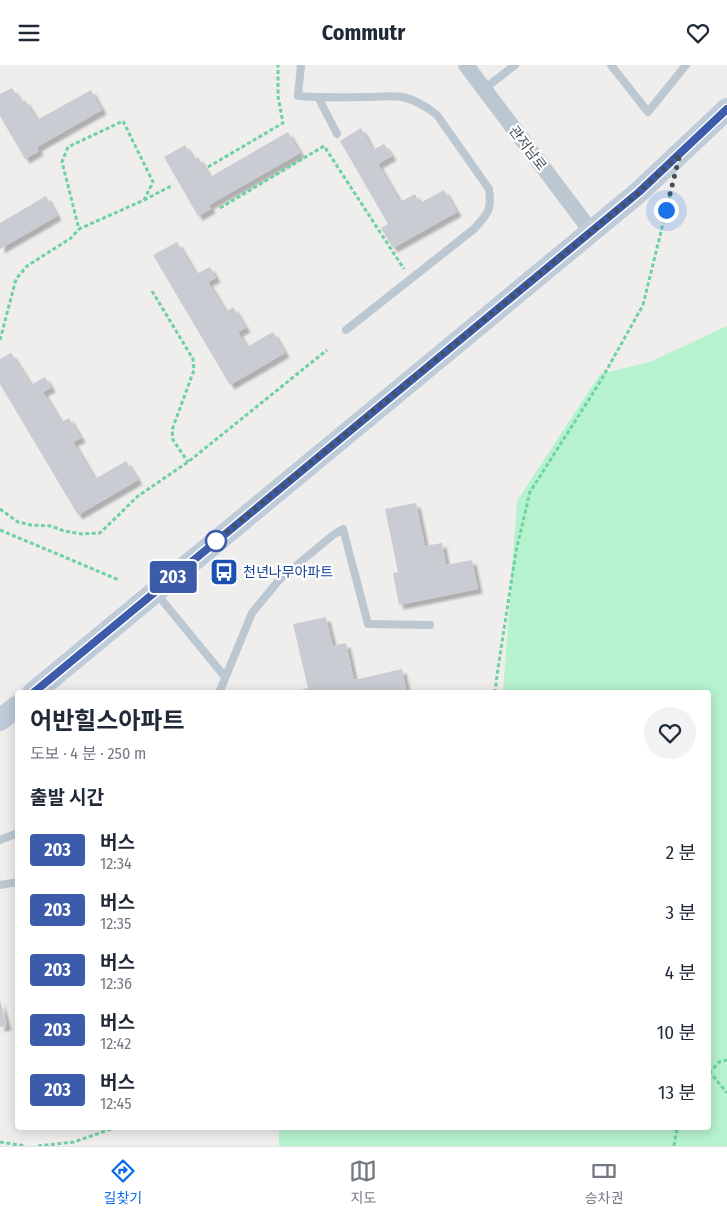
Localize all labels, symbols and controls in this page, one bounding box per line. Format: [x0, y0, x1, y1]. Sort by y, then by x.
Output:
icon: menu [15, 19, 43, 47]
text: Commutr [322, 19, 405, 46]
icon: heart [684, 19, 712, 47]
street label: 관저남로 [505, 123, 550, 174]
your location [654, 198, 679, 223]
unlabelled marker [205, 530, 227, 552]
bus stop icon: 천년나무아파트 [209, 557, 239, 587]
line badge: 203 [144, 561, 202, 593]
place label: 천년나무아파트 [243, 564, 333, 581]
text: 203 [160, 566, 186, 588]
text: 어반힐스아파트 [30, 707, 185, 735]
button: heart [644, 707, 696, 759]
text: 도보 · 4 분 · 250 m [30, 744, 146, 763]
text: 출발 시간 [30, 786, 104, 809]
text: 버스 [100, 831, 135, 854]
text: 203 [44, 839, 71, 861]
text: 2 분 [666, 841, 696, 864]
text: 12:34 [100, 854, 132, 873]
text: 버스 [100, 891, 135, 914]
text: 203 [44, 899, 71, 921]
text: 3 분 [665, 901, 696, 924]
text: 12:35 [100, 914, 131, 933]
text: 버스 [100, 951, 135, 974]
text: 203 [44, 959, 71, 981]
text: 4 분 [665, 961, 696, 984]
text: 12:36 [100, 974, 132, 993]
text: 버스 [100, 1011, 135, 1034]
text: 203 [44, 1019, 71, 1041]
text: 10 분 [657, 1021, 696, 1044]
text: 12:42 [100, 1034, 131, 1053]
text: 버스 [100, 1071, 135, 1094]
text: 203 [44, 1079, 71, 1101]
text: 13 분 [658, 1081, 696, 1104]
text: 12:45 [100, 1094, 132, 1113]
tab: 길찾기 [104, 1157, 142, 1207]
tab: 지도 [349, 1157, 377, 1207]
tab: 승차권 [585, 1157, 623, 1207]

